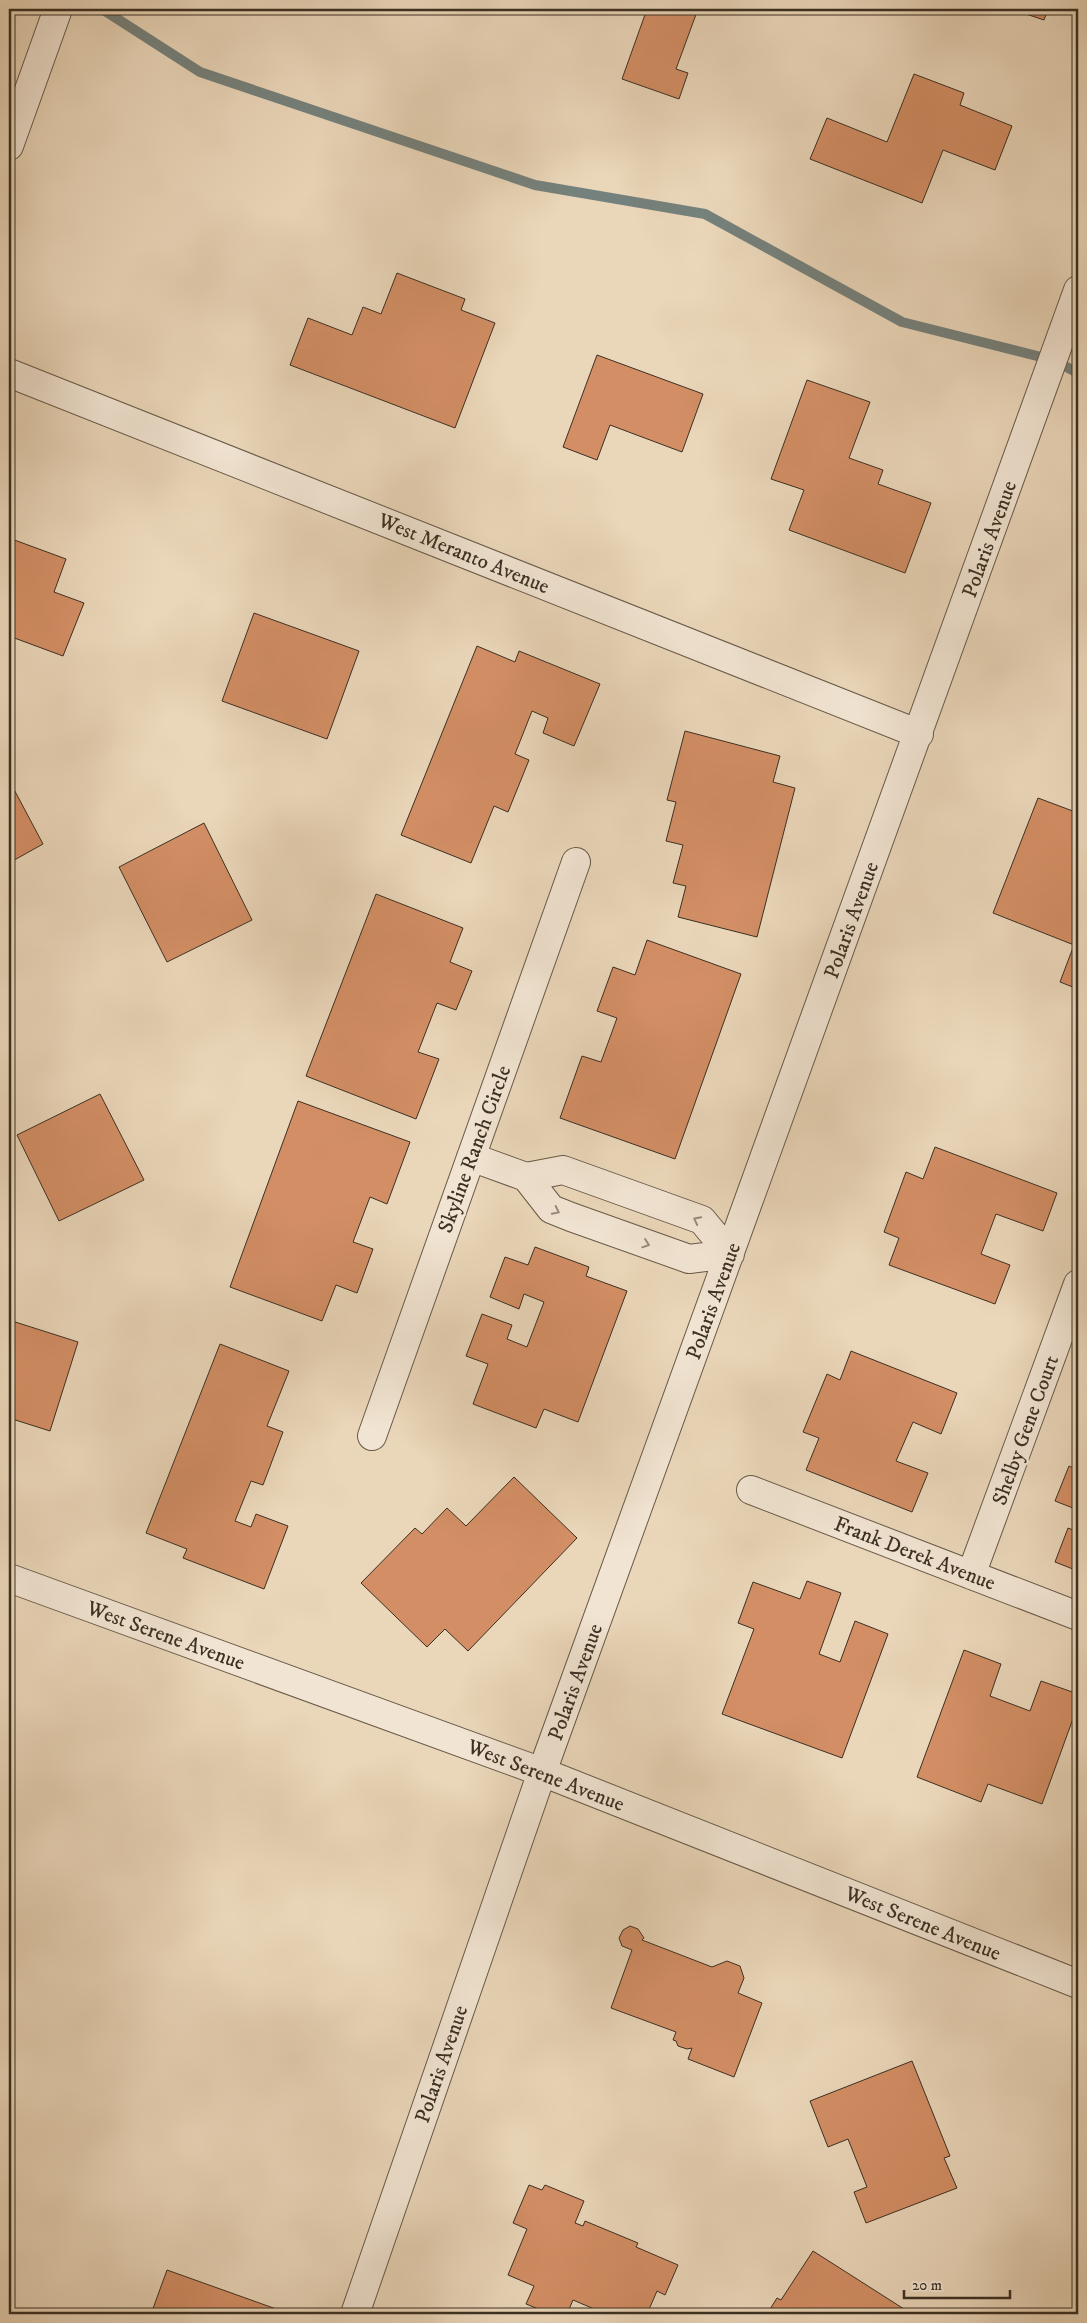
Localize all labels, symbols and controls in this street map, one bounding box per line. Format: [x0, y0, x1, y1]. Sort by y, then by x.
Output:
street label: Polaris Avenue [957, 477, 1023, 601]
street label: West Meranto Avenue [373, 507, 553, 600]
street label: Polaris Avenue [819, 858, 885, 982]
street label: Skyline Ranch Circle [433, 1062, 517, 1237]
one-way arrow [551, 1205, 560, 1215]
one-way arrow [694, 1216, 703, 1226]
one-way arrow [641, 1238, 649, 1248]
street label: Polaris Avenue [681, 1239, 747, 1363]
street label: Shelby Gene Court [987, 1352, 1065, 1509]
street label: Frank Derek Avenue [830, 1511, 999, 1597]
street label: West Serene Avenue [82, 1595, 248, 1677]
street label: Polaris Avenue [543, 1620, 609, 1744]
street label: West Serene Avenue [463, 1734, 628, 1818]
street label: West Serene Avenue [840, 1880, 1005, 1967]
street label: Polaris Avenue [410, 2002, 474, 2126]
scale bar [904, 2268, 1011, 2300]
text: 20 m [912, 2276, 942, 2295]

